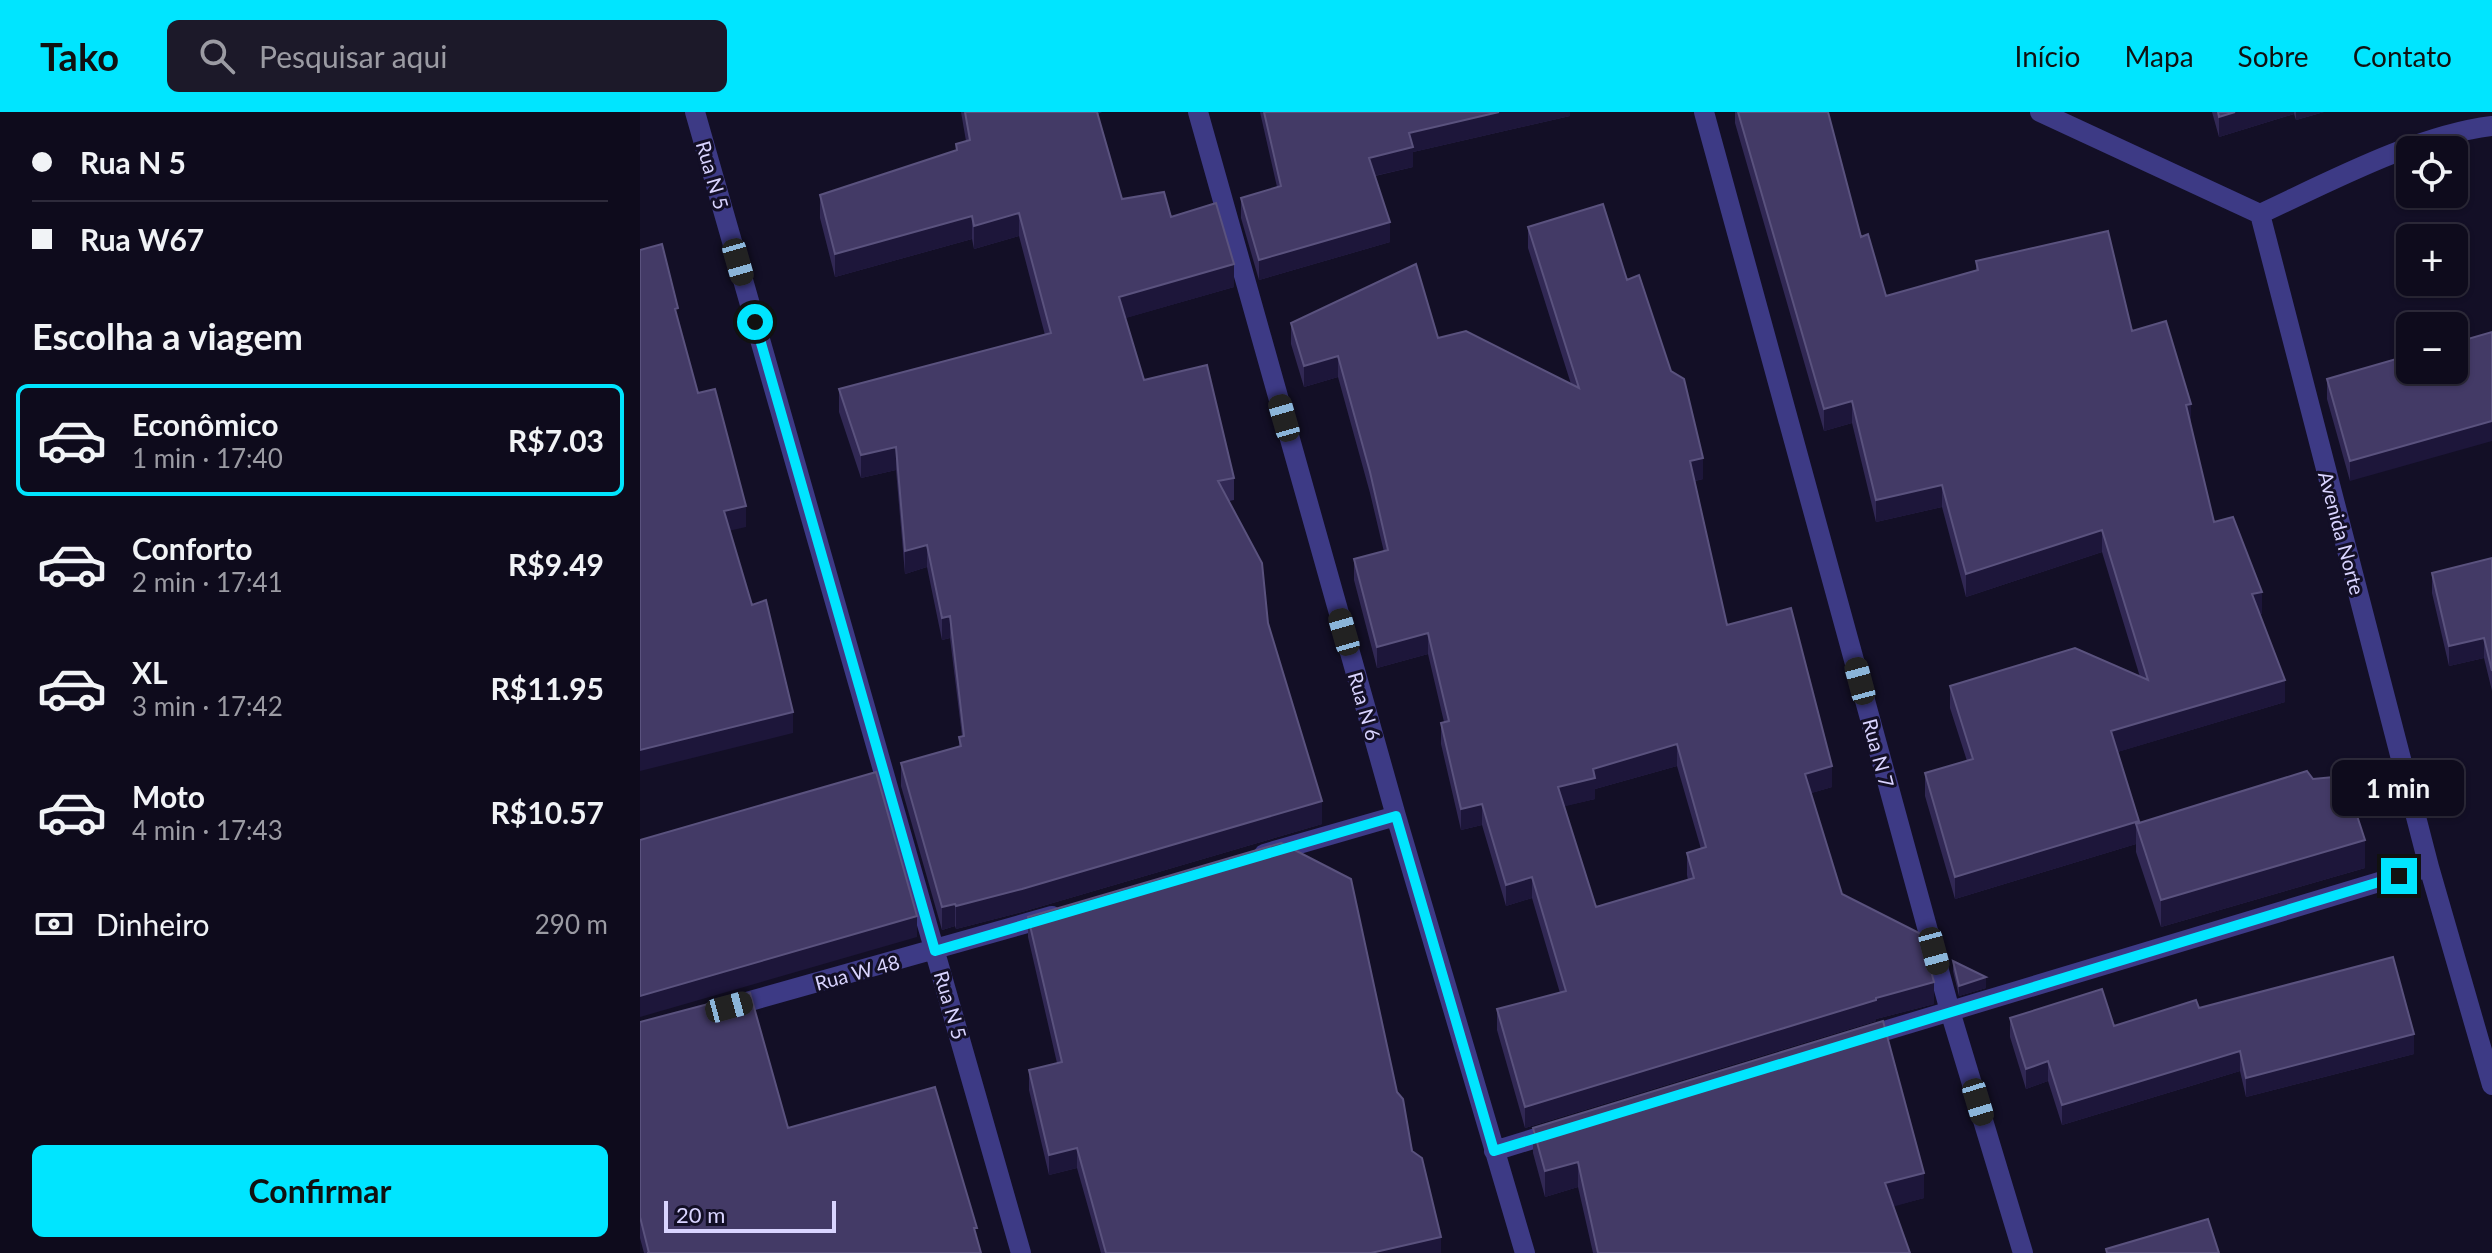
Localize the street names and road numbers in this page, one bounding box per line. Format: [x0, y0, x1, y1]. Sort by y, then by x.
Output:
street label: Rua N 5 [692, 138, 734, 212]
street label: Avenida Norte [2314, 469, 2370, 597]
street label: Rua N 6 [1344, 669, 1386, 743]
street label: Rua N 7 [1858, 716, 1900, 790]
street label: Rua W 48 [812, 949, 902, 995]
street label: Rua N 5 [930, 968, 972, 1042]

